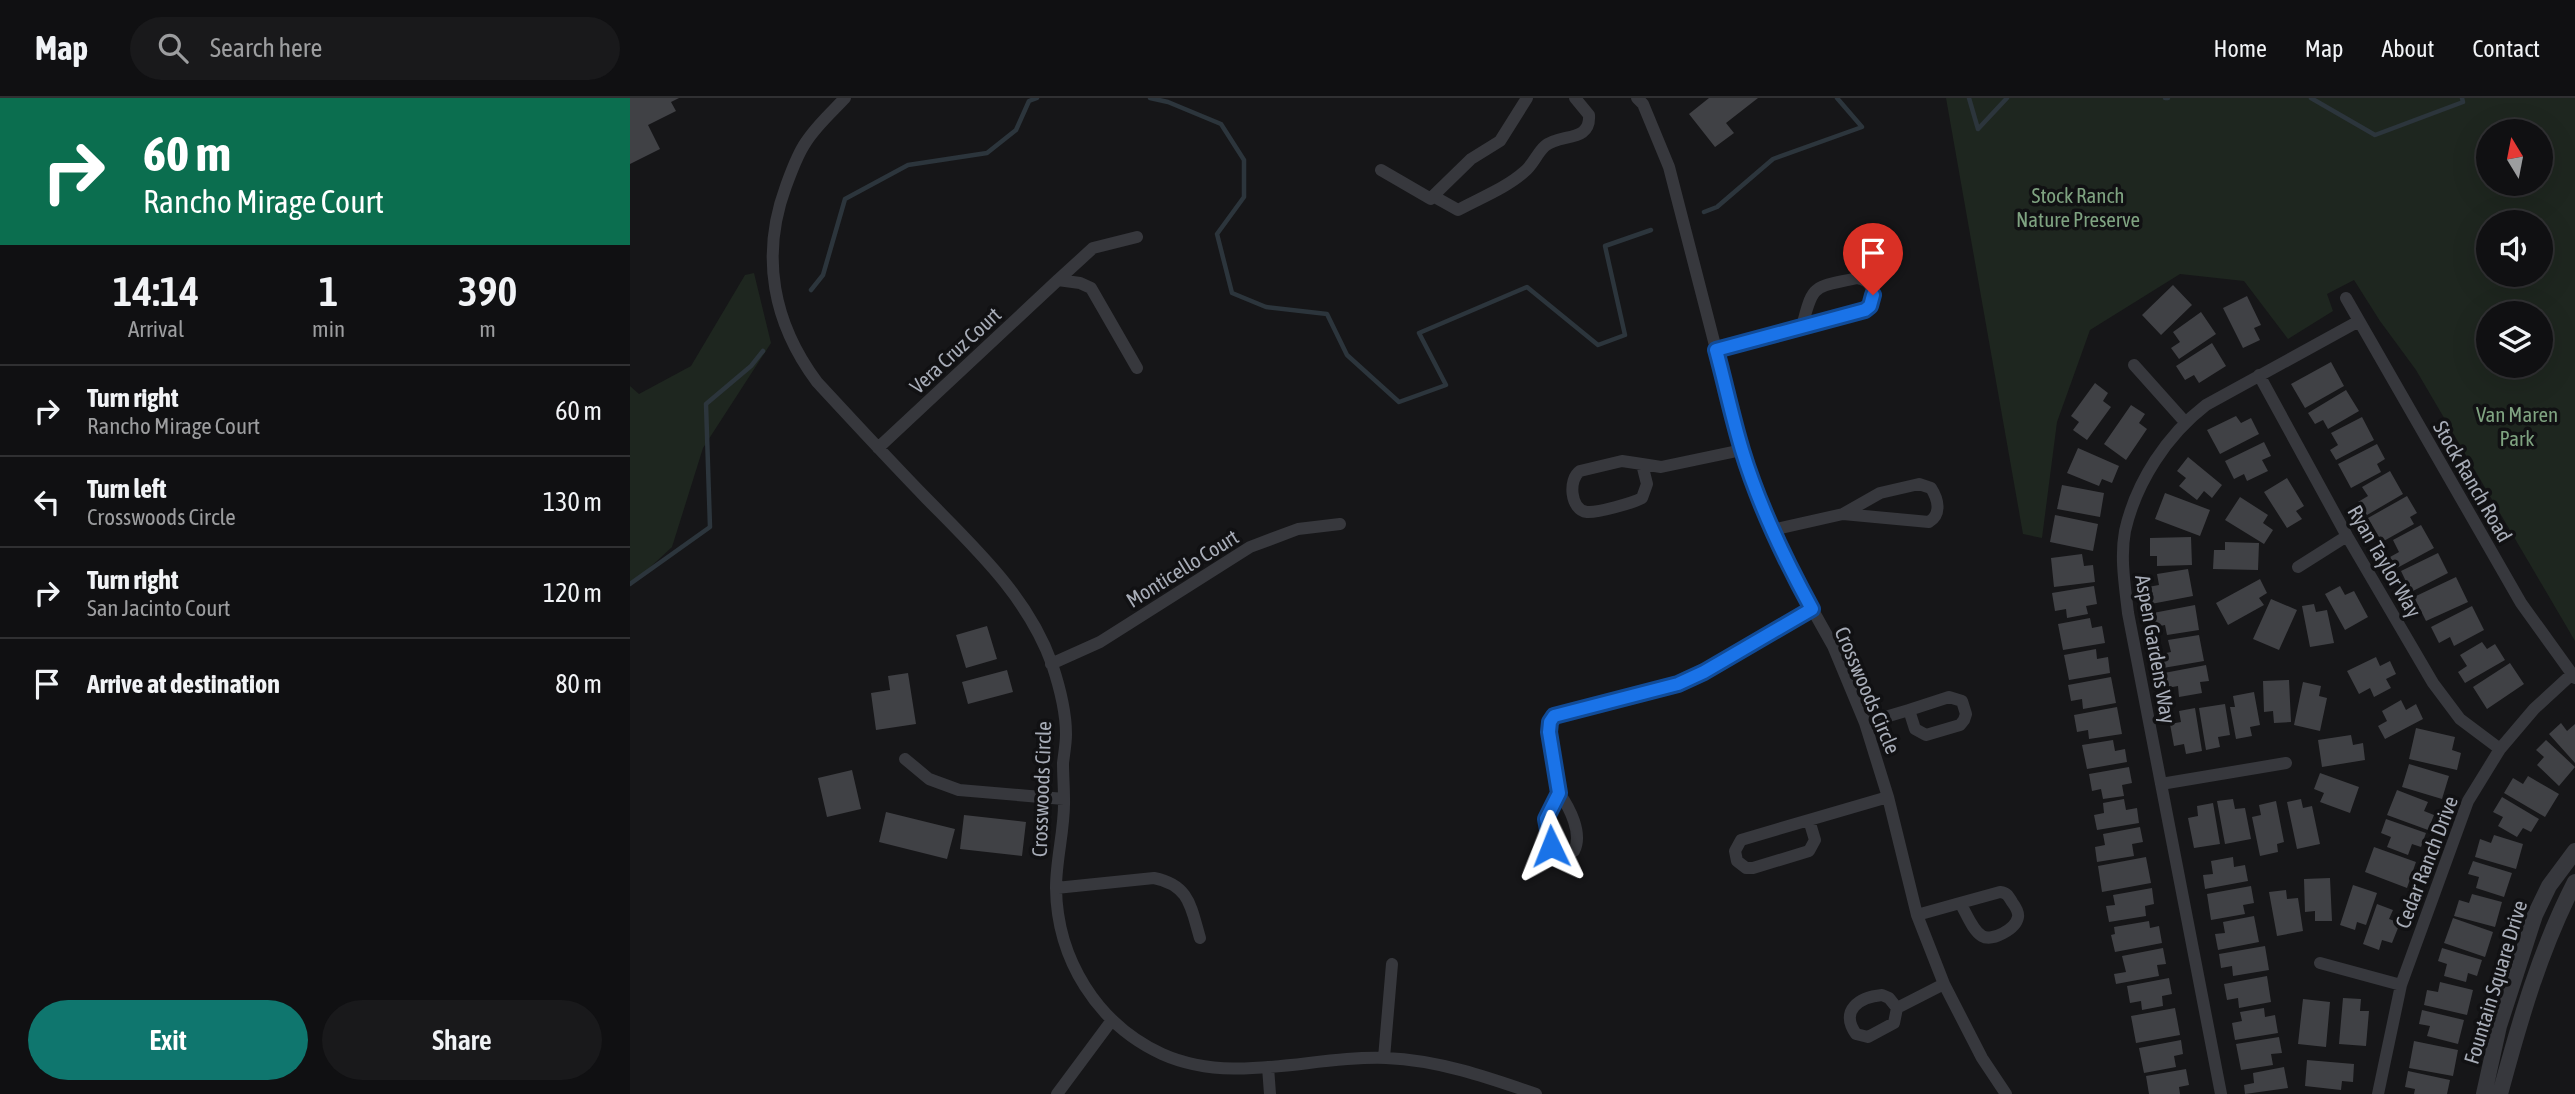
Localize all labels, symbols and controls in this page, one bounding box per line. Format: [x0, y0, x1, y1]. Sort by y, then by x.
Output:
search box [130, 17, 620, 80]
text: Map [35, 29, 88, 67]
icon: search [154, 29, 192, 67]
text: Search here [210, 33, 322, 63]
text: Home [2213, 35, 2267, 62]
text: Map [2305, 35, 2343, 62]
text: About [2381, 35, 2434, 62]
text: Contact [2472, 35, 2540, 62]
north arrow [2476, 119, 2553, 196]
map controls [2476, 119, 2553, 378]
text: 60 m [143, 125, 231, 181]
icon: right [28, 126, 119, 217]
text: Rancho Mirage Court [143, 183, 384, 220]
park label: Stock Ranch Nature Preserve [2016, 183, 2140, 231]
button: sound [2476, 210, 2553, 287]
pin [1843, 223, 1903, 295]
icon: arrive [1854, 234, 1892, 272]
text: 14:14 [113, 267, 199, 315]
text: 1 [319, 267, 338, 315]
text: 390 [458, 267, 517, 315]
button: layers [2476, 301, 2553, 378]
street label: Vera Cruz Court [905, 302, 1005, 398]
text: Arrival [128, 316, 184, 342]
text: min [312, 316, 345, 342]
text: m [479, 316, 496, 342]
text: Turn right [87, 383, 178, 413]
icon: right [28, 392, 66, 430]
text: 60 m [555, 396, 602, 426]
park label: Van Maren Park [2476, 402, 2558, 450]
text: Rancho Mirage Court [87, 413, 260, 439]
street label: Stock Ranch Road [2429, 416, 2517, 546]
text: Turn left [87, 474, 167, 504]
icon: left [28, 483, 66, 521]
text: 130 m [543, 487, 602, 517]
street label: Ryan Taylor Way [2343, 501, 2427, 622]
text: Crosswoods Circle [87, 504, 236, 530]
street label: Monticello Court [1122, 524, 1242, 612]
text: Turn right [87, 565, 178, 595]
street label: Aspen Gardens Way [2131, 573, 2181, 725]
icon: right [28, 574, 66, 612]
text: 120 m [543, 578, 602, 608]
text: San Jacinto Court [87, 595, 230, 621]
street label: Crosswoods Circle [1830, 623, 1906, 757]
icon: arrive [28, 665, 66, 703]
text: Arrive at destination [87, 669, 280, 699]
text: 80 m [555, 669, 602, 699]
street label: Crosswoods Circle [1027, 721, 1055, 857]
street label: Cedar Ranch Drive [2390, 792, 2462, 932]
position arrow [1514, 809, 1588, 883]
street label: Fountain Square Drive [2459, 897, 2531, 1067]
button: Exit [28, 1000, 308, 1080]
button: Share [322, 1000, 602, 1080]

